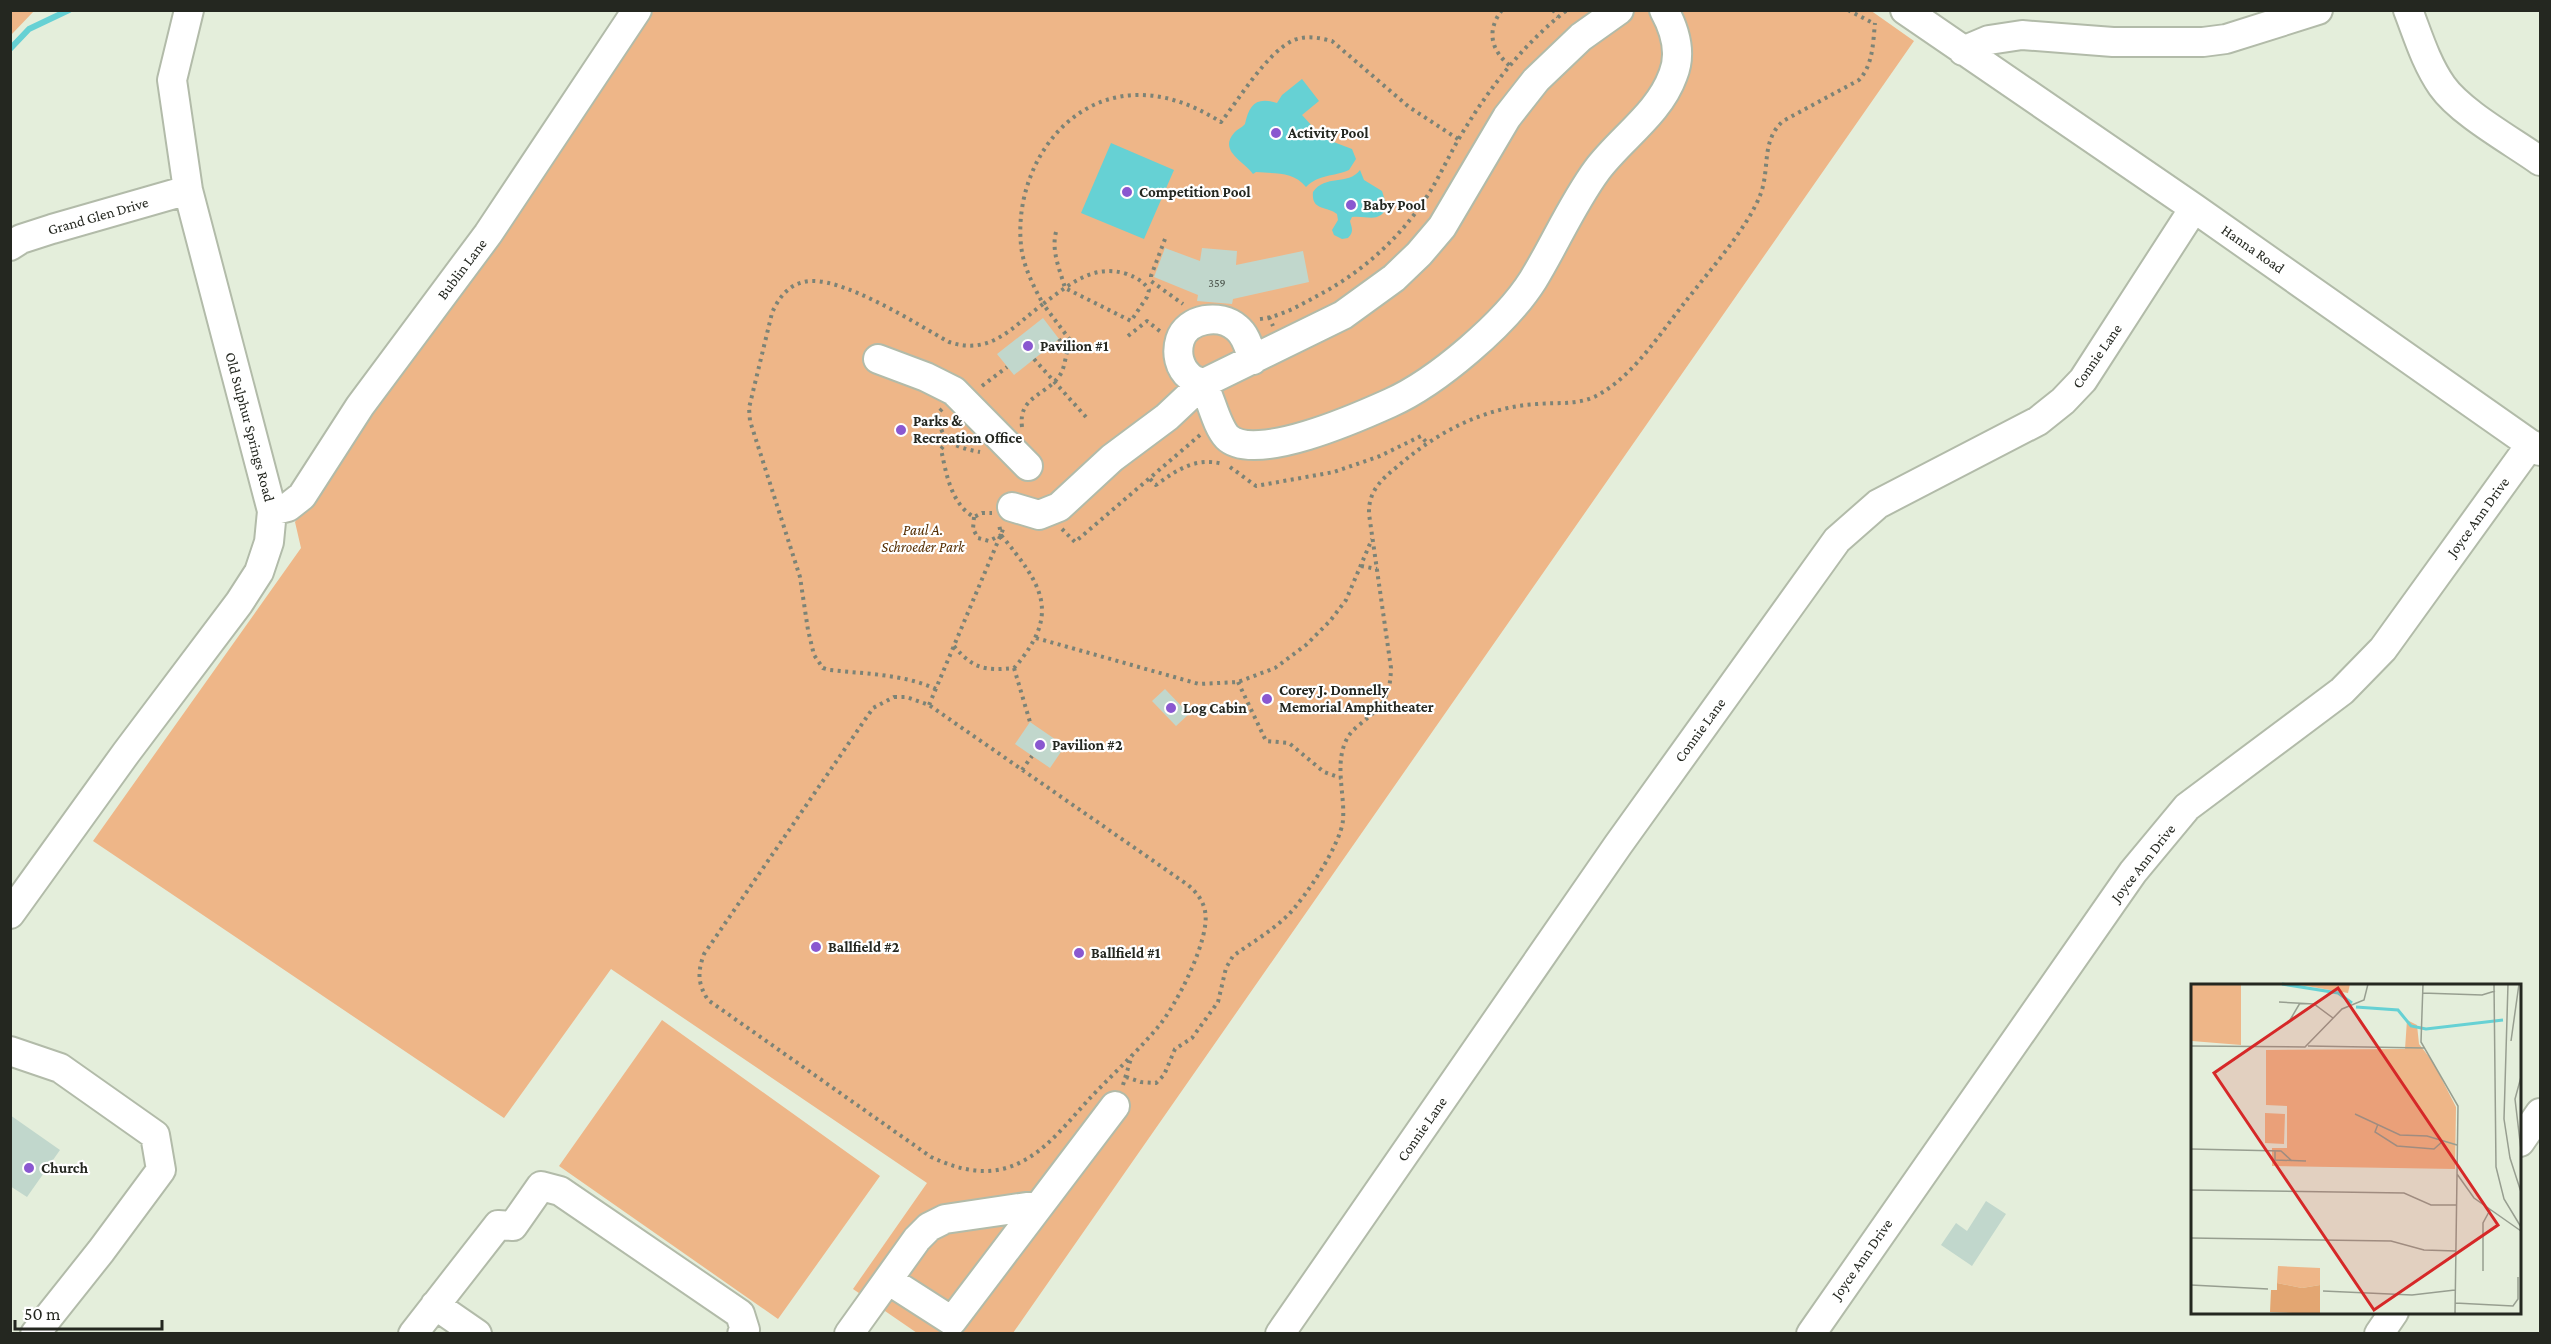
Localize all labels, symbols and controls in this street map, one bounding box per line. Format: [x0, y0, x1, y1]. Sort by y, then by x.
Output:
place label: Activity Pool [1287, 125, 1369, 141]
marker: Activity Pool [1269, 126, 1283, 140]
place label: Competition Pool [1139, 184, 1251, 200]
marker: Competition Pool [1120, 185, 1134, 199]
street label: Grand Glen Drive [46, 194, 150, 238]
place label: Baby Pool [1363, 197, 1426, 213]
marker: Baby Pool [1344, 198, 1358, 212]
street label: Hanna Road [2218, 221, 2288, 277]
street label: Bublin Lane [434, 235, 490, 302]
house number: 359 [1208, 276, 1226, 290]
street label: Connie Lane [2069, 320, 2125, 391]
place label: Pavilion #1 [1040, 338, 1109, 354]
marker: Pavilion #1 [1021, 339, 1035, 353]
street label: Old Sulphur Springs Road [221, 350, 278, 504]
place label: Parks & Recreation Office [913, 413, 1022, 446]
marker: Parks & Recreation Office [894, 423, 908, 437]
street label: Joyce Ann Drive [2443, 474, 2513, 562]
park label: Paul A. Schroeder Park [881, 522, 966, 555]
place label: Corey J. Donnelly Memorial Amphitheater [1279, 682, 1434, 715]
marker: Corey J. Donnelly Memorial Amphitheater [1260, 692, 1274, 706]
street label: Connie Lane [1672, 695, 1729, 765]
place label: Log Cabin [1183, 700, 1247, 716]
marker: Log Cabin [1164, 701, 1178, 715]
place label: Pavilion #2 [1052, 737, 1123, 753]
marker: Pavilion #2 [1033, 738, 1047, 752]
street label: Joyce Ann Drive [2106, 821, 2179, 907]
place label: Ballfield #2 [828, 939, 900, 955]
marker: Ballfield #2 [809, 940, 823, 954]
place label: Ballfield #1 [1091, 945, 1161, 961]
marker: Ballfield #1 [1072, 946, 1086, 960]
inset map [2191, 984, 2521, 1314]
street label: Connie Lane [1394, 1093, 1450, 1164]
place label: Church [41, 1160, 89, 1176]
marker: Church [22, 1161, 36, 1175]
street label: Joyce Ann Drive [1827, 1215, 1897, 1304]
scale bar [15, 1293, 162, 1331]
text: 50 m [24, 1304, 61, 1324]

